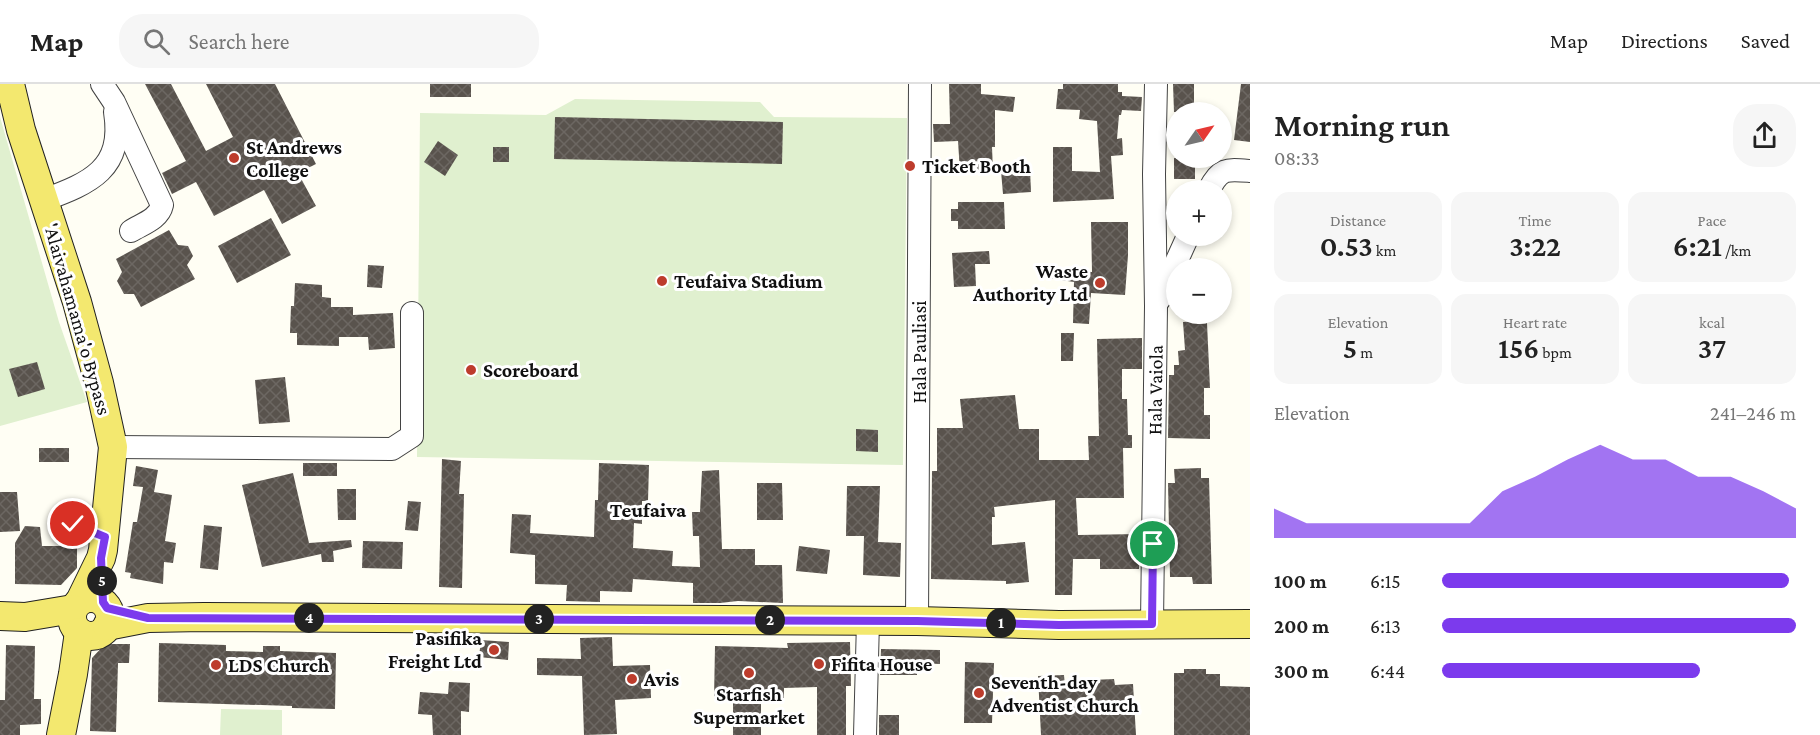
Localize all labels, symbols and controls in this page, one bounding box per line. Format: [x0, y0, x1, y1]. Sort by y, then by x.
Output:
search box [119, 14, 539, 68]
icon: search [140, 25, 173, 58]
text: Map [30, 26, 83, 57]
text: Search here [188, 29, 289, 54]
text: Map [1550, 29, 1588, 53]
text: Directions [1621, 29, 1708, 53]
text: Saved [1741, 29, 1790, 53]
north arrow [1166, 102, 1232, 168]
map controls [1166, 102, 1232, 324]
button: share [1733, 104, 1796, 167]
text: Morning run [1274, 106, 1450, 143]
place label: St Andrews College [246, 136, 342, 181]
text: 08:33 [1274, 147, 1320, 169]
marker: St Andrews College [227, 151, 241, 165]
place label: Ticket Booth [922, 155, 1031, 177]
marker: Ticket Booth [903, 159, 917, 173]
button: + [1166, 180, 1232, 246]
text: Distance [1330, 212, 1386, 229]
text: Time [1519, 212, 1551, 229]
text: Pace [1698, 212, 1726, 229]
street label: 'Alaivahamama'o Bypass [39, 221, 116, 418]
text: 0.53 [1320, 229, 1373, 262]
text: 3:22 [1509, 229, 1561, 262]
text: 6:21 [1673, 229, 1722, 262]
text: km [1373, 242, 1396, 259]
text: /km [1722, 242, 1751, 259]
button: − [1166, 258, 1232, 324]
place label: Waste Authority Ltd [972, 260, 1088, 305]
place label: Teufaiva Stadium [674, 270, 823, 292]
marker: Teufaiva Stadium [655, 274, 669, 288]
marker: Waste Authority Ltd [1093, 276, 1107, 290]
street label: Hala Pauliasi [908, 300, 930, 404]
text: Elevation [1328, 314, 1388, 331]
text: Heart rate [1503, 314, 1567, 331]
text: kcal [1699, 314, 1725, 331]
text: 5 [1343, 331, 1357, 364]
text: 156 [1498, 331, 1539, 364]
text: 37 [1698, 331, 1726, 364]
text: m [1357, 344, 1373, 361]
text: bpm [1539, 344, 1572, 361]
street label: Hala Vaiola [1143, 345, 1167, 435]
place label: Scoreboard [483, 359, 578, 381]
marker: Scoreboard [464, 363, 478, 377]
text: Elevation [1274, 402, 1350, 424]
text: 241–246 m [1710, 402, 1796, 424]
pin [47, 498, 98, 549]
district label: Teufaiva [610, 498, 687, 522]
icon: check [56, 507, 89, 540]
pin [1127, 518, 1178, 569]
icon: arrive [1136, 527, 1169, 560]
pin: 5 [87, 566, 117, 596]
text: 100 m [1274, 570, 1327, 592]
text: 6:15 [1370, 570, 1401, 592]
text: 5 [98, 572, 106, 589]
pin: 4 [294, 603, 324, 633]
pin: 3 [524, 604, 554, 634]
pin: 2 [755, 605, 785, 635]
pin: 1 [986, 608, 1016, 638]
text: 4 [305, 609, 313, 626]
text: 3 [535, 610, 543, 627]
text: 2 [766, 611, 774, 628]
text: 1 [998, 614, 1004, 631]
text: 200 m [1274, 615, 1329, 637]
text: 6:13 [1370, 615, 1401, 637]
place label: Pasifika Freight Ltd [388, 627, 482, 672]
marker: Pasifika Freight Ltd [487, 643, 501, 657]
place label: Fifita House [831, 653, 932, 675]
place label: LDS Church [228, 654, 330, 676]
marker: Fifita House [812, 657, 826, 671]
marker: LDS Church [209, 658, 223, 672]
text: 300 m [1274, 660, 1329, 682]
text: 6:44 [1370, 660, 1405, 682]
marker: Starfish Supermarket [742, 666, 756, 680]
place label: Avis [643, 668, 679, 690]
place label: Seventh-day Adventist Church [990, 671, 1140, 716]
marker: Avis [625, 672, 639, 686]
place label: Starfish Supermarket [693, 683, 805, 728]
marker: Seventh-day Adventist Church [972, 686, 986, 700]

